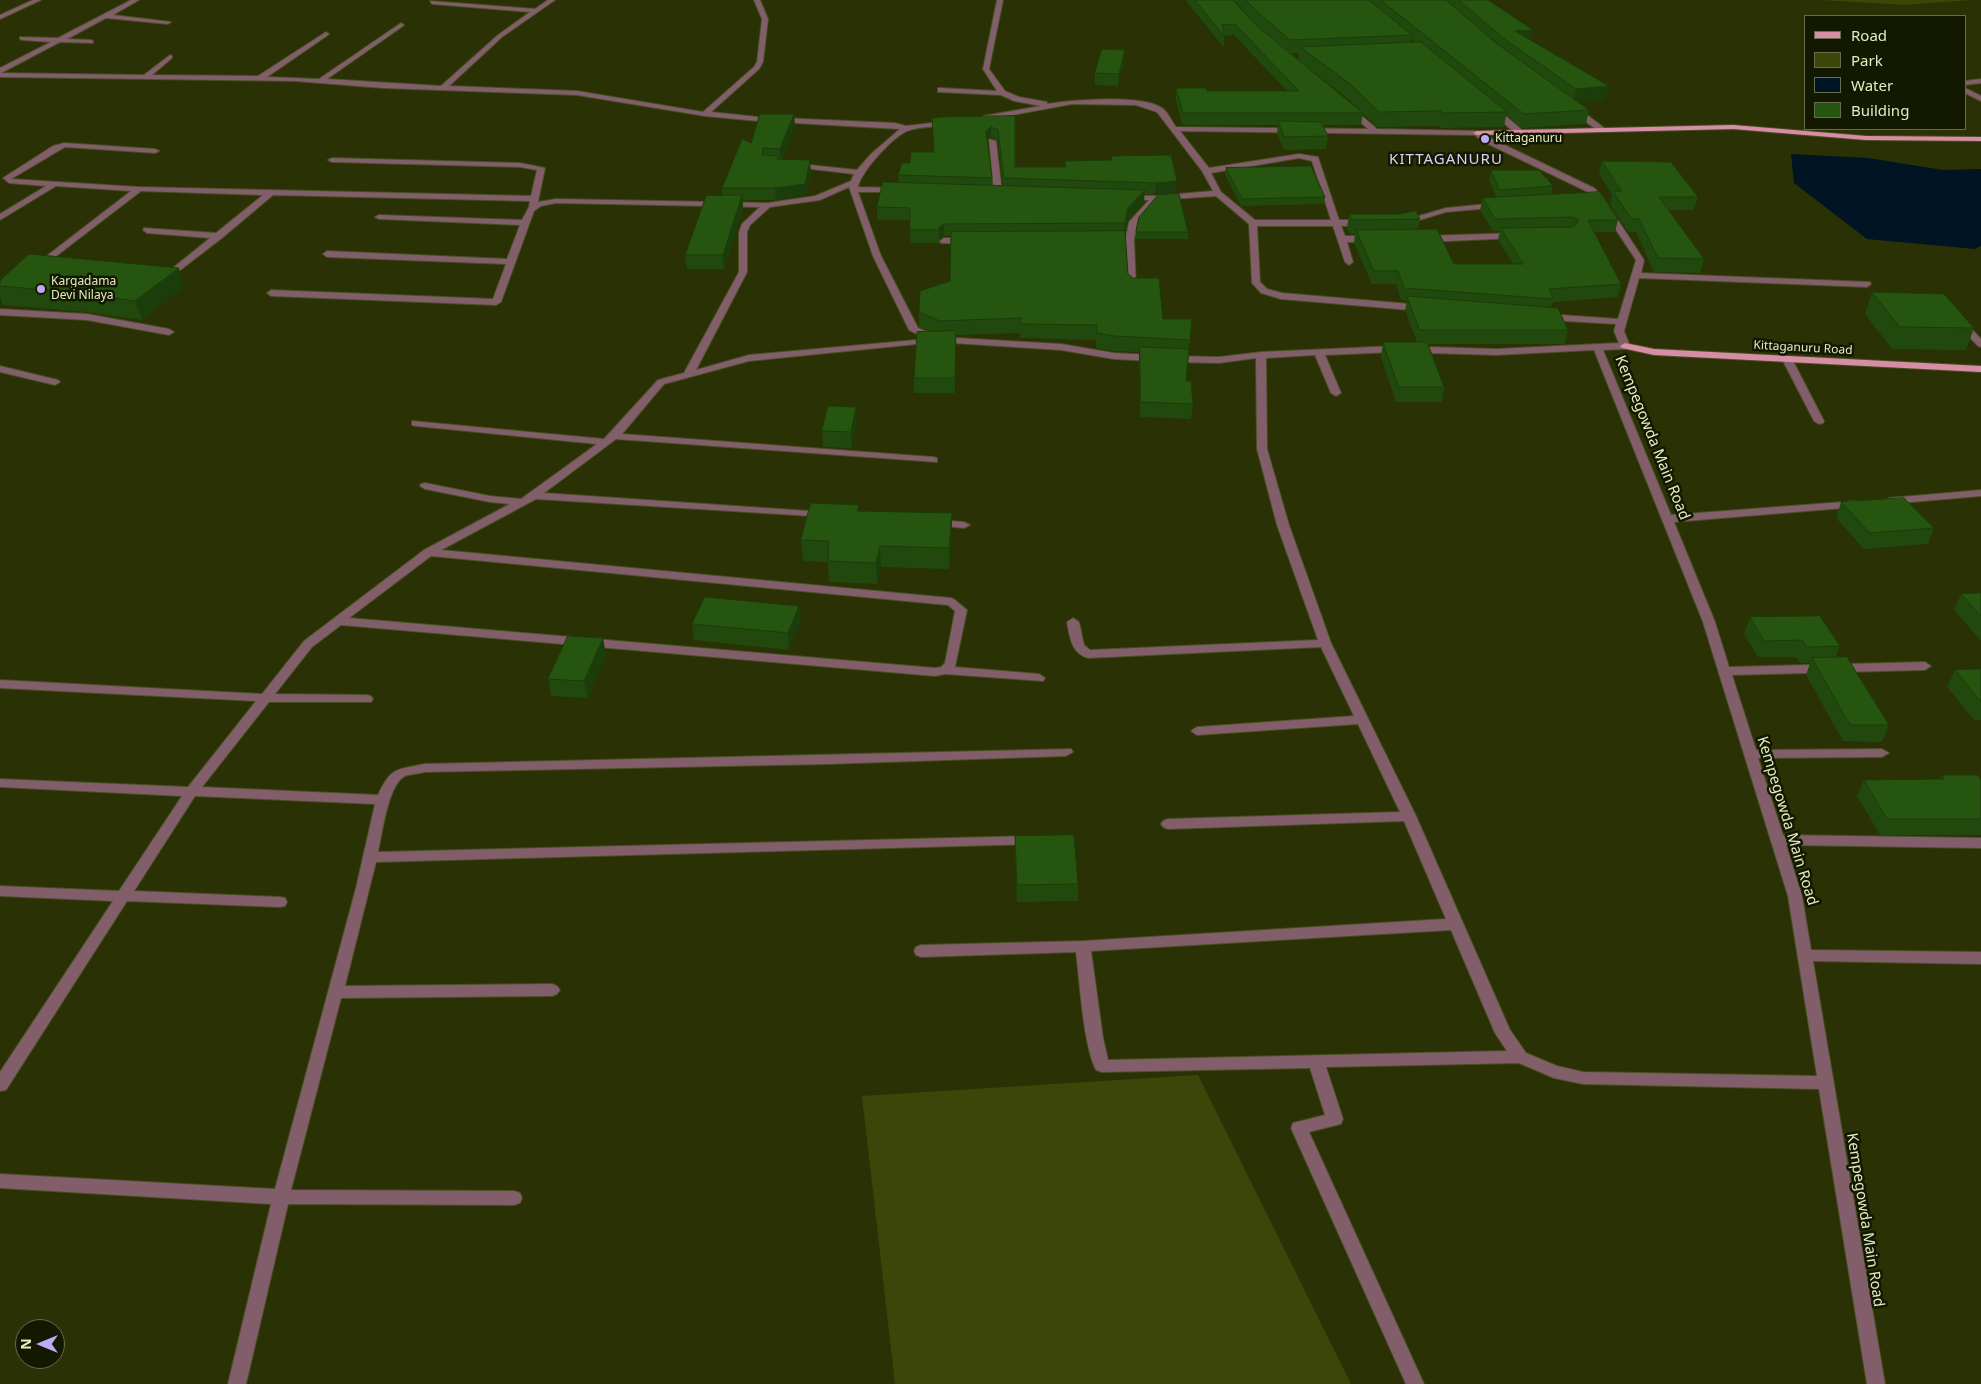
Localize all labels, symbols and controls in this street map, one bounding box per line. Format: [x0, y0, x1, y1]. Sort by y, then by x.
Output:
legend [1804, 15, 1966, 130]
text: Road [1851, 25, 1887, 45]
text: Park [1851, 50, 1883, 70]
text: Water [1851, 75, 1893, 95]
text: Building [1851, 100, 1909, 120]
place label: Kittaganuru [1495, 132, 1562, 146]
marker: Kittaganuru [1479, 133, 1491, 145]
district label: KITTAGANURU [1388, 151, 1504, 169]
place label: Kargadama Devi Nilaya [51, 275, 116, 303]
marker: Kargadama Devi Nilaya [35, 283, 47, 295]
street label: Kittaganuru Road [1753, 338, 1853, 358]
street label: Kempegowda Main Road [1611, 353, 1693, 523]
street label: Kempegowda Main Road [1753, 734, 1821, 908]
street label: Kempegowda Main Road [1842, 1132, 1888, 1308]
north arrow [15, 1319, 65, 1369]
text: N [16, 1338, 35, 1350]

